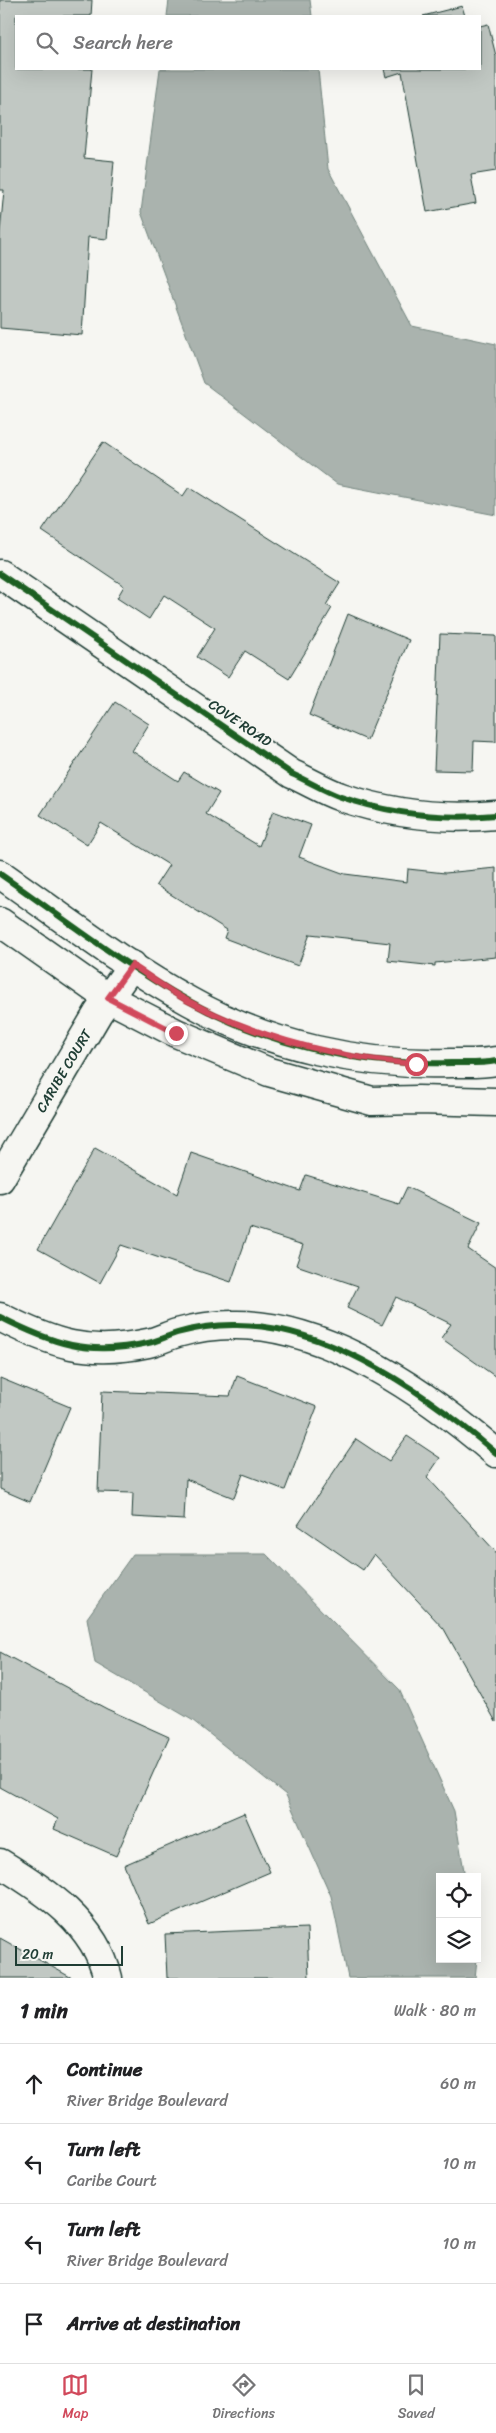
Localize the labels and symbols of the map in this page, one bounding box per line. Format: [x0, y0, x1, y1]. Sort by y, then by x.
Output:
street label: COVE ROAD [203, 692, 278, 754]
route end [165, 1022, 188, 1045]
street label: CARIBE COURT [29, 1024, 99, 1118]
route start [405, 1053, 428, 1076]
scale bar [15, 1943, 122, 1966]

